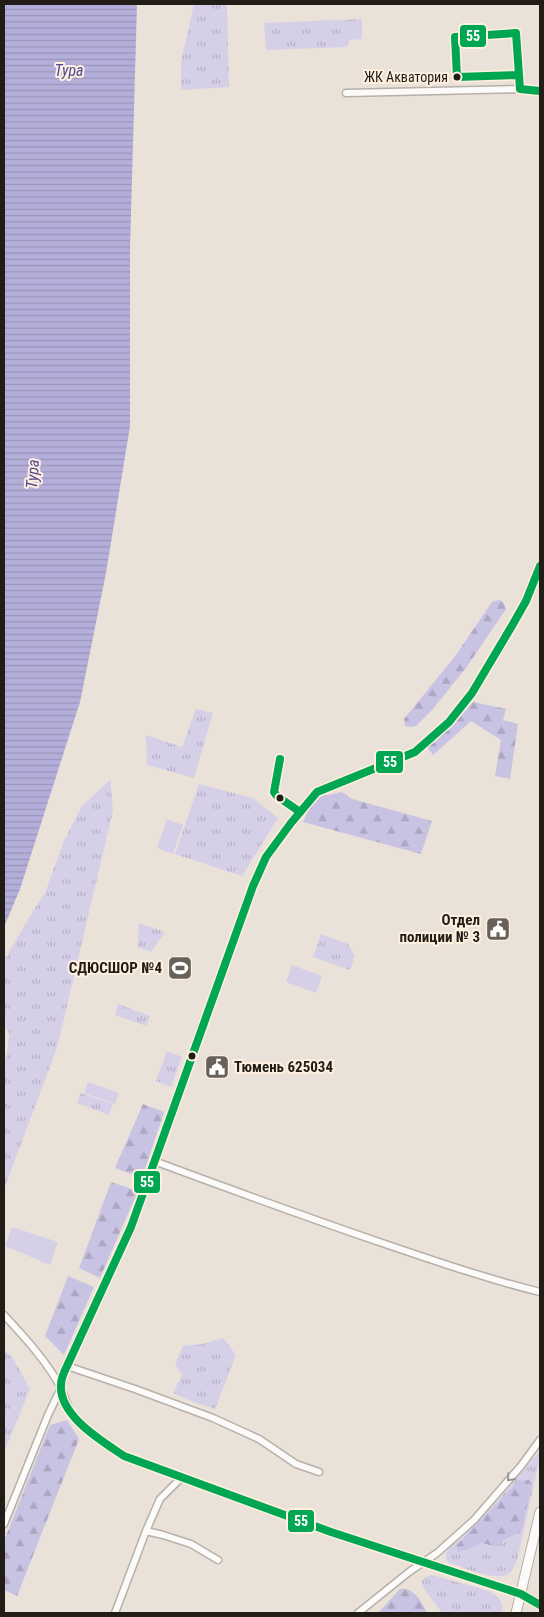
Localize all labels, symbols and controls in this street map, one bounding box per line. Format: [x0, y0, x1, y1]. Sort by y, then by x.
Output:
line badge: 55 [459, 24, 487, 48]
text: 55 [466, 28, 480, 44]
water label: Тура [54, 61, 84, 80]
place label: ЖК Акватория [364, 69, 448, 85]
marker: ЖК Акватория [452, 72, 462, 82]
water label: Тура [22, 459, 43, 489]
line badge: 55 [375, 750, 404, 774]
text: 55 [383, 754, 397, 770]
unlabelled marker [275, 793, 285, 803]
place label: Отдел полиции № 3 [399, 911, 480, 946]
public building icon: Отдел полиции № 3 [485, 916, 511, 942]
sports icon: СДЮСШОР №4 [167, 955, 193, 981]
place label: СДЮСШОР №4 [69, 959, 162, 977]
unlabelled marker [187, 1051, 197, 1061]
public building icon: Тюмень 625034 [204, 1054, 230, 1080]
place label: Тюмень 625034 [234, 1058, 333, 1076]
line badge: 55 [133, 1170, 161, 1194]
text: 55 [140, 1174, 154, 1190]
one-way arrow [507, 1473, 516, 1482]
line badge: 55 [287, 1509, 315, 1533]
text: 55 [294, 1513, 308, 1529]

